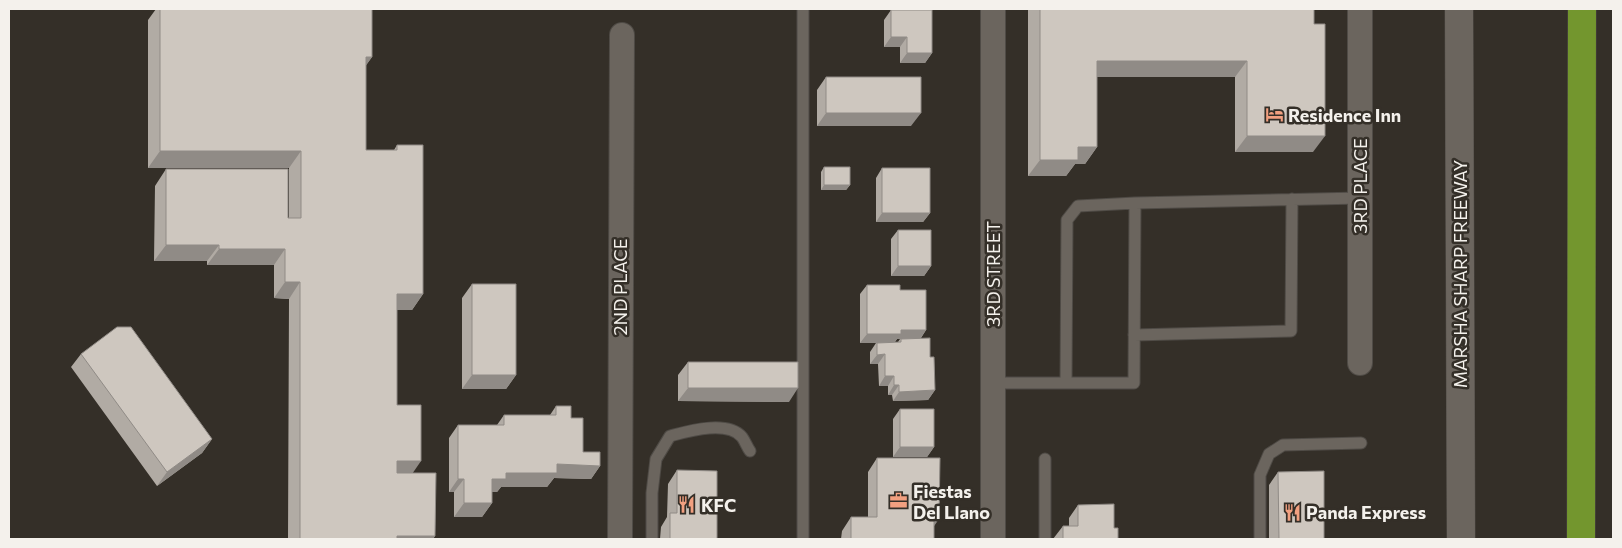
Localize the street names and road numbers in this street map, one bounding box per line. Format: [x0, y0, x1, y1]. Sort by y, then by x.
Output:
street label: 3RD PLACE [1349, 138, 1371, 234]
street label: MARSHA SHARP FREEWAY [1449, 160, 1471, 388]
street label: 3RD STREET [982, 221, 1004, 327]
street label: 2ND PLACE [609, 239, 631, 335]

